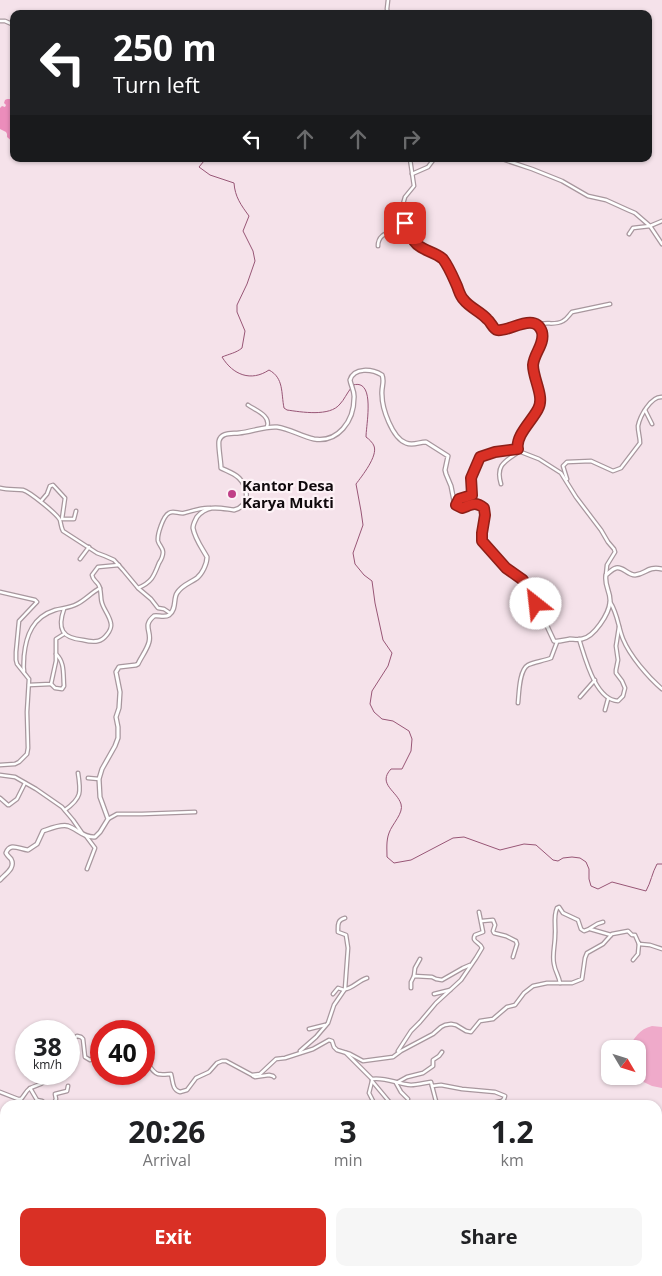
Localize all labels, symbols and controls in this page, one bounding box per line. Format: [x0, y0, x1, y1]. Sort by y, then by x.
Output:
text: 250 m [113, 24, 217, 71]
icon: left [30, 30, 95, 95]
text: Turn left [113, 69, 200, 99]
icon: left [238, 125, 266, 153]
icon: ahead [291, 125, 319, 153]
icon: ahead [344, 125, 372, 153]
icon: right [397, 125, 425, 153]
pin [384, 202, 426, 244]
icon: arrive [391, 209, 419, 237]
place label: Kantor Desa Karya Mukti [242, 475, 334, 512]
marker: Kantor Desa Karya Mukti [226, 488, 238, 500]
position arrow [509, 577, 561, 629]
speed limit sign: 40 [90, 1020, 155, 1085]
text: 38 [33, 1029, 62, 1063]
north arrow [601, 1040, 646, 1085]
map controls [601, 1040, 646, 1085]
text: km/h [33, 1056, 62, 1073]
text: 20:26 [128, 1111, 205, 1152]
text: 3 [340, 1111, 357, 1152]
text: 1.2 [491, 1111, 534, 1152]
text: Arrival [143, 1149, 191, 1171]
text: min [334, 1149, 362, 1171]
text: km [501, 1149, 524, 1171]
button: Exit [20, 1208, 326, 1266]
button: Share [336, 1208, 642, 1266]

